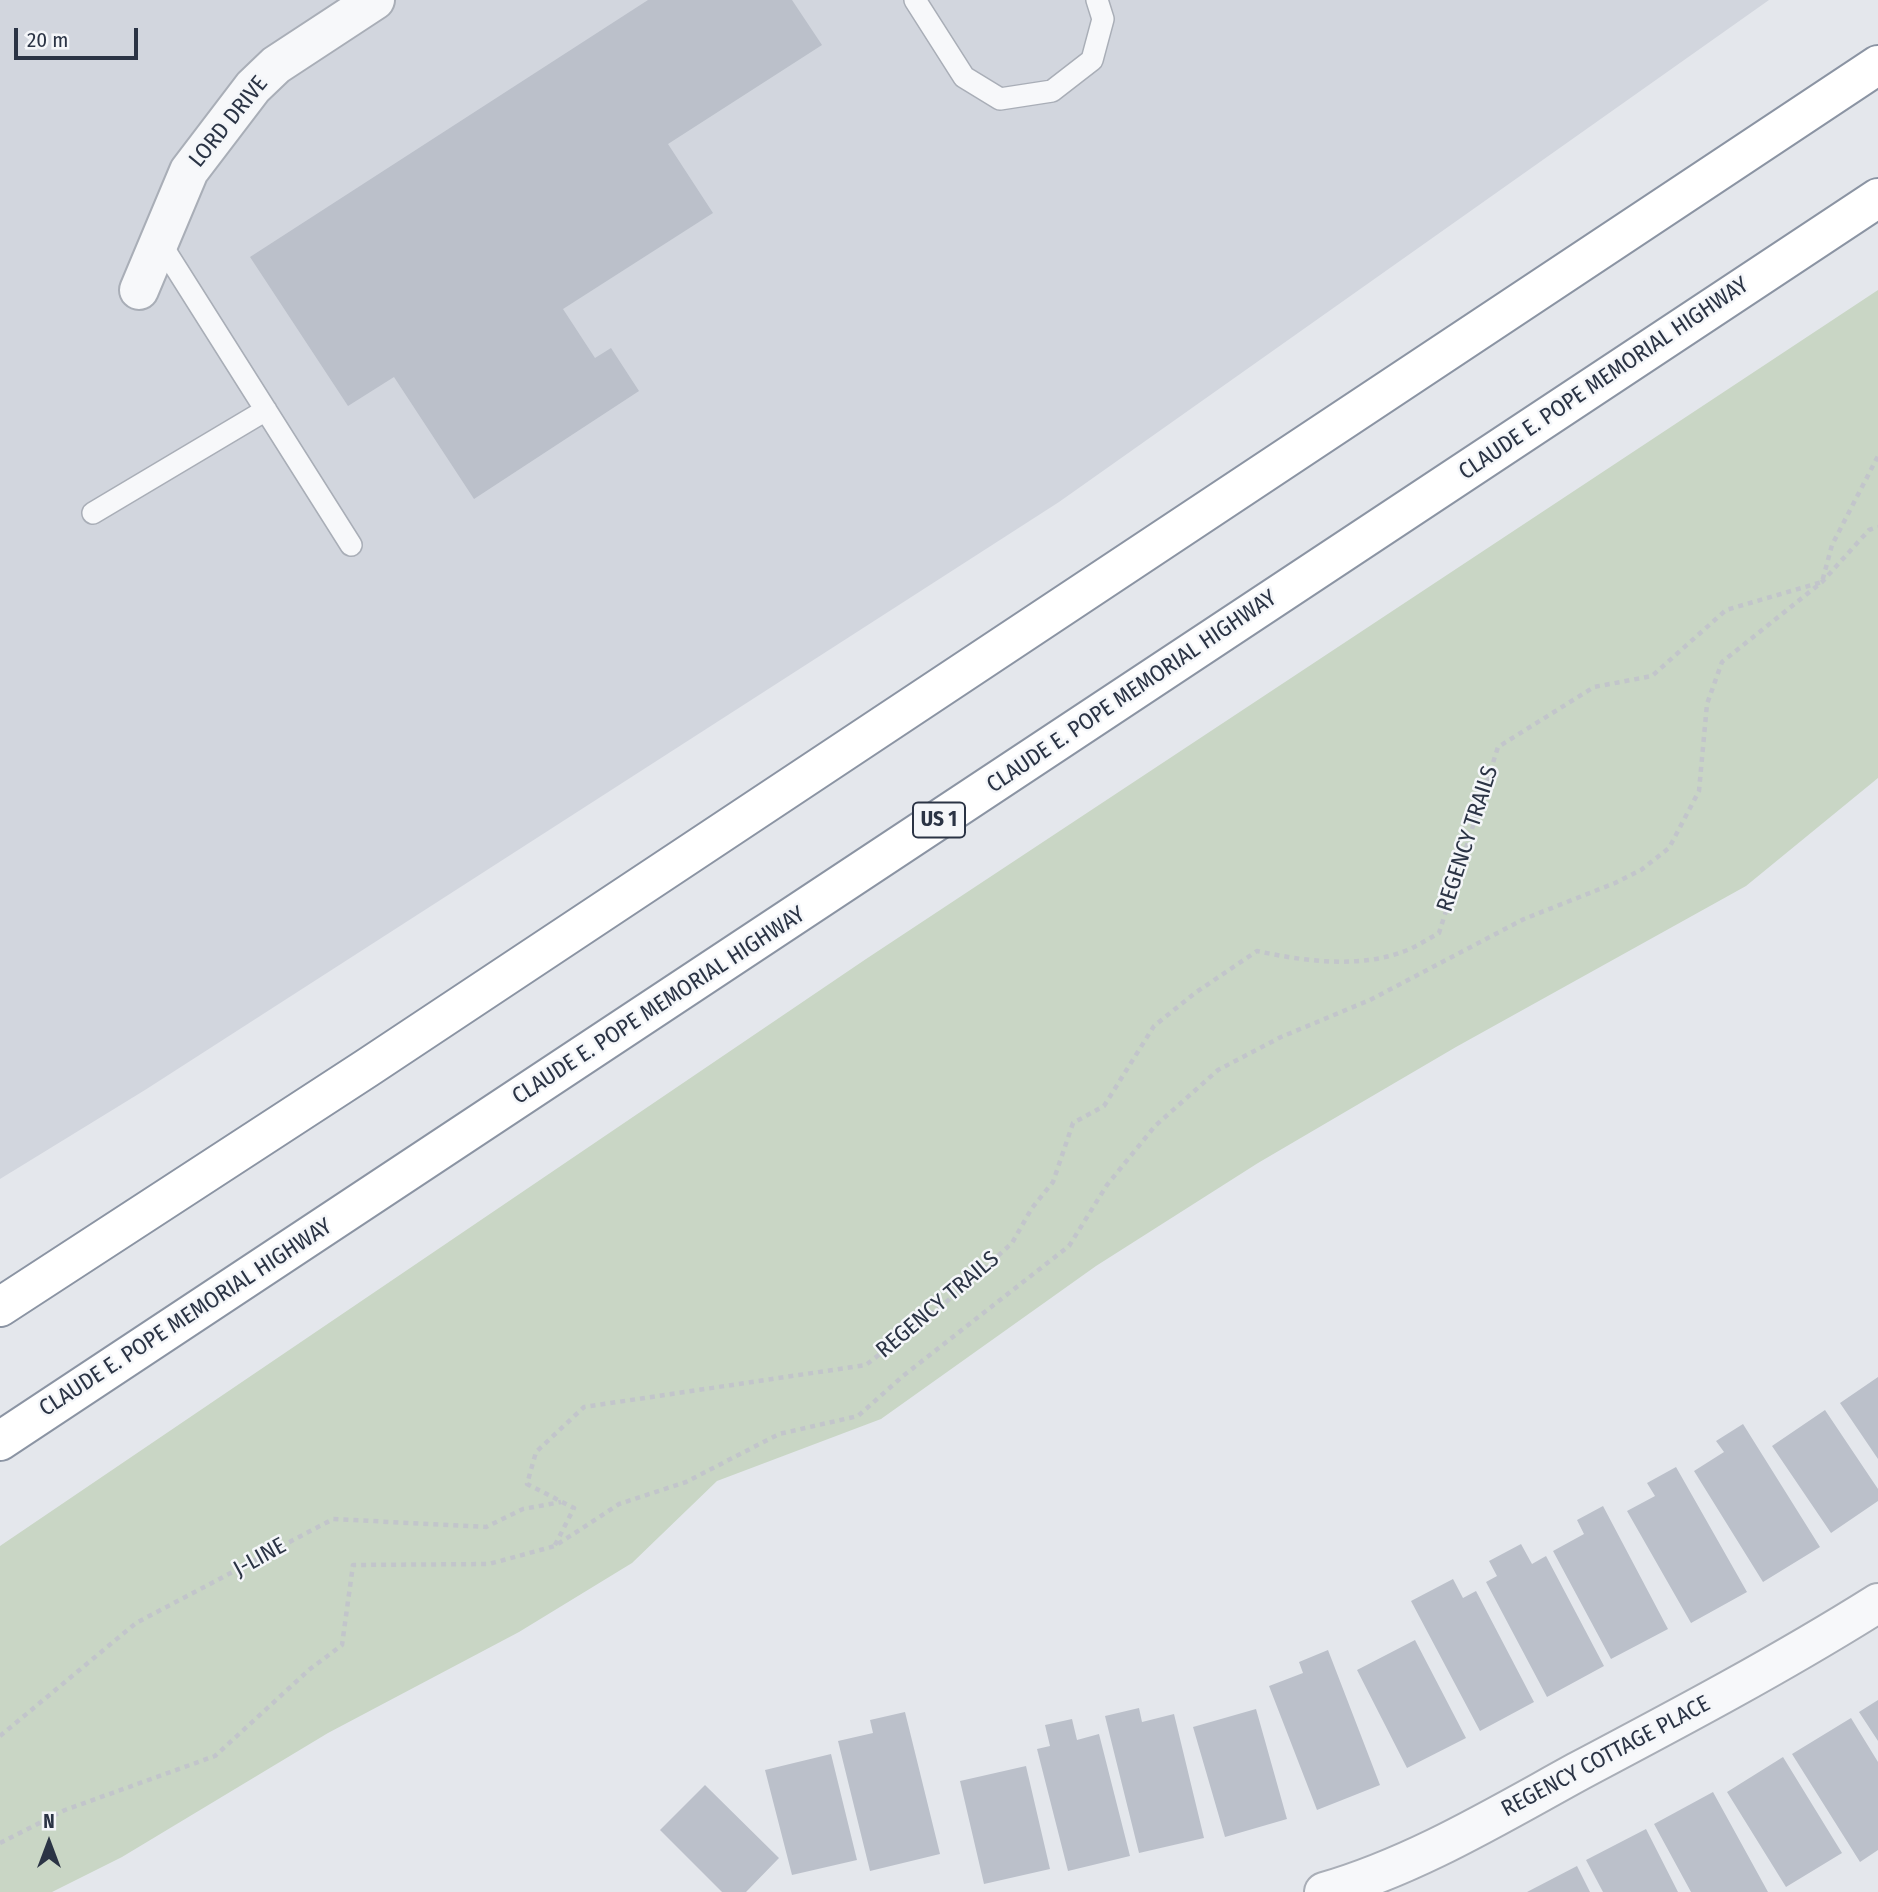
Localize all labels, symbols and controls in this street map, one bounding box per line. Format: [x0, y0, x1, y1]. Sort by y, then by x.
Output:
scale bar [18, 14, 142, 58]
text: 20 m [27, 27, 68, 53]
street label: LORD DRIVE [184, 71, 274, 173]
street label: CLAUDE E. POPE MEMORIAL HIGHWAY [1454, 272, 1754, 486]
street label: CLAUDE E. POPE MEMORIAL HIGHWAY [982, 585, 1282, 799]
street label: REGENCY TRAILS [1431, 763, 1505, 915]
road number: US 1 [913, 802, 965, 838]
street label: CLAUDE E. POPE MEMORIAL HIGHWAY [508, 901, 810, 1111]
street label: CLAUDE E. POPE MEMORIAL HIGHWAY [35, 1213, 337, 1423]
street label: REGENCY TRAILS [871, 1246, 1005, 1364]
street label: J-LINE [229, 1532, 291, 1584]
street label: REGENCY COTTAGE PLACE [1497, 1690, 1715, 1824]
north arrow [14, 1808, 84, 1878]
text: N [43, 1810, 55, 1833]

